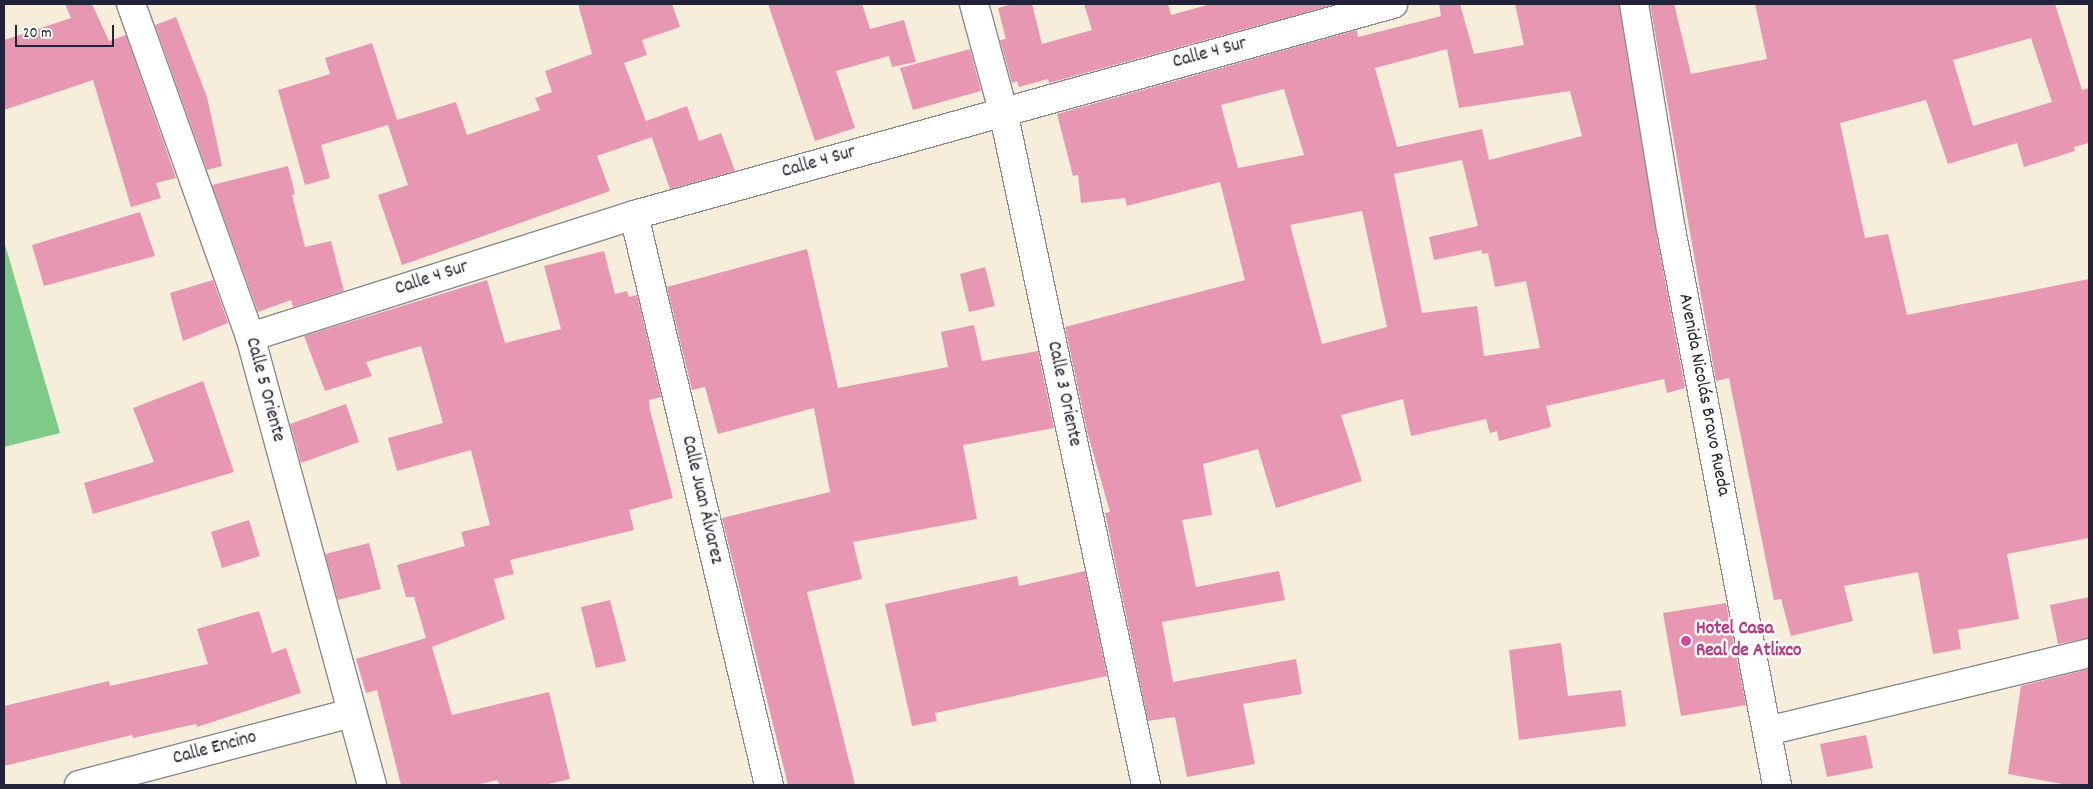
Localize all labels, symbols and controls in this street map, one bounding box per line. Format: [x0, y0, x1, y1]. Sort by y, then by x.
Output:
scale bar [18, 15, 116, 47]
text: 20 m [23, 23, 51, 45]
street label: Calle 4 Sur [1170, 33, 1250, 75]
street label: Calle 4 Sur [779, 142, 859, 184]
street label: Calle 4 Sur [392, 256, 472, 302]
street label: Avenida Nicolás Bravo Rueda [1672, 292, 1734, 498]
street label: Calle 5 Oriente [239, 335, 289, 445]
street label: Calle 3 Oriente [1041, 339, 1085, 449]
street label: Calle Juan Álvarez [675, 434, 727, 566]
place label: Hotel Casa Real de Atlixco [1696, 619, 1802, 663]
marker: Hotel Casa Real de Atlixco [1680, 635, 1692, 647]
street label: Calle Encino [171, 727, 259, 771]

